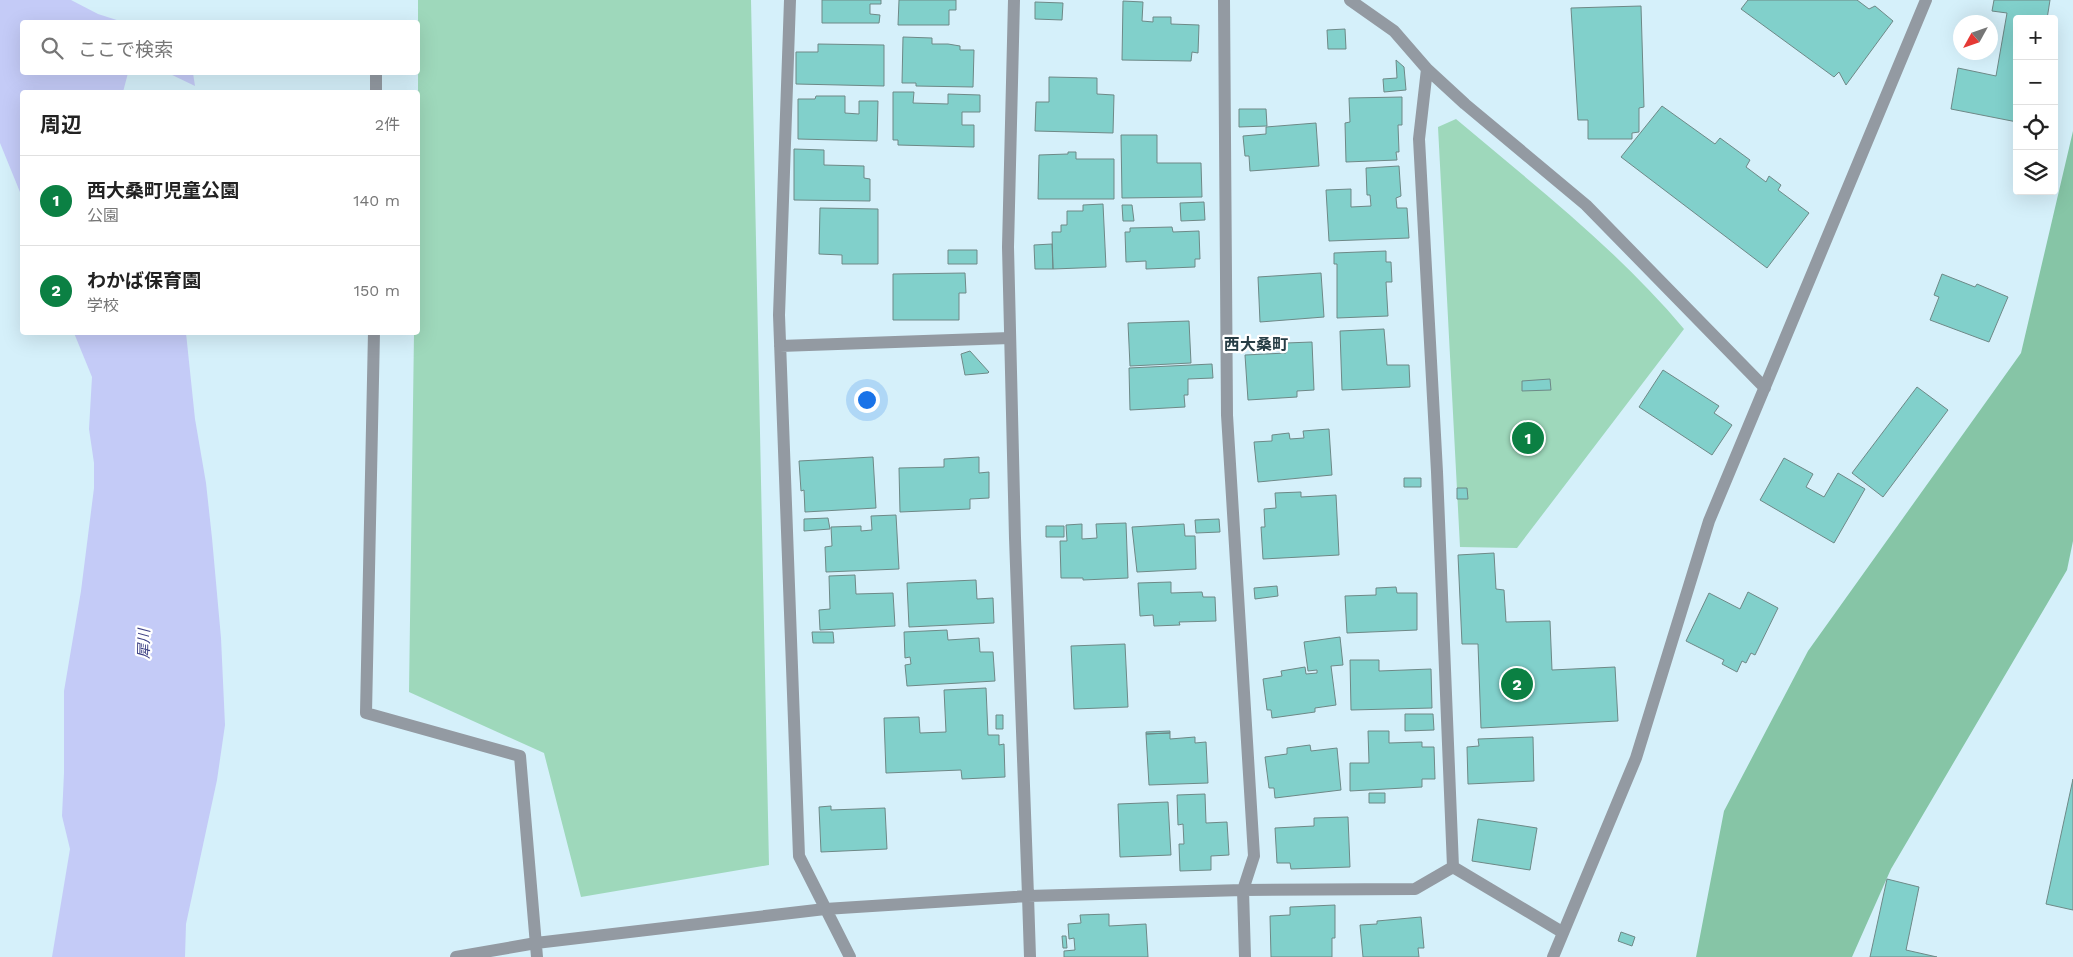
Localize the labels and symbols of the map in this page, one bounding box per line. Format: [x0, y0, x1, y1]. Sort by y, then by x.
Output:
north arrow [1953, 15, 1998, 60]
district label: 西大桑町 [1224, 335, 1288, 354]
your location [854, 387, 880, 413]
pin: 1 [1512, 419, 1544, 457]
water label: 犀川 [135, 627, 153, 659]
pin: 2 [1501, 665, 1533, 703]

